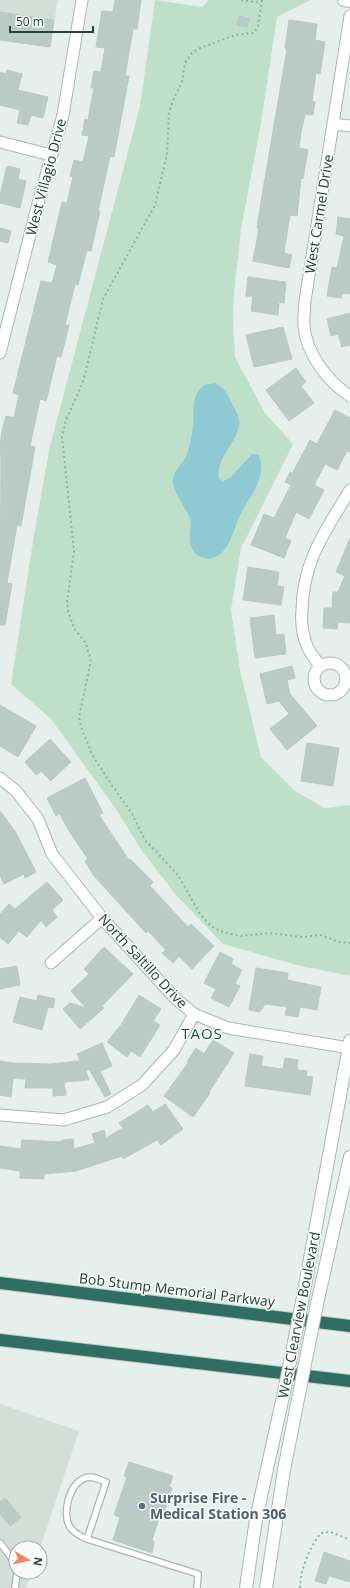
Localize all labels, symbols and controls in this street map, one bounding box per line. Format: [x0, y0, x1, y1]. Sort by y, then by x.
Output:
scale bar [10, 8, 93, 34]
text: 50 m [16, 13, 44, 30]
street label: West Villagio Drive [21, 116, 70, 237]
street label: West Carmel Drive [300, 153, 337, 275]
street label: North Saltillo Drive [95, 909, 192, 1012]
district label: TAOS [181, 1023, 223, 1043]
street label: West Clearview Boulevard [273, 1230, 324, 1400]
street label: Bob Stump Memorial Parkway [78, 1268, 277, 1311]
place label: Surprise Fire - Medical Station 306 [150, 1488, 286, 1523]
marker: Surprise Fire - Medical Station 306 [137, 1501, 147, 1511]
north arrow [8, 1540, 48, 1580]
text: N [30, 1556, 46, 1567]

